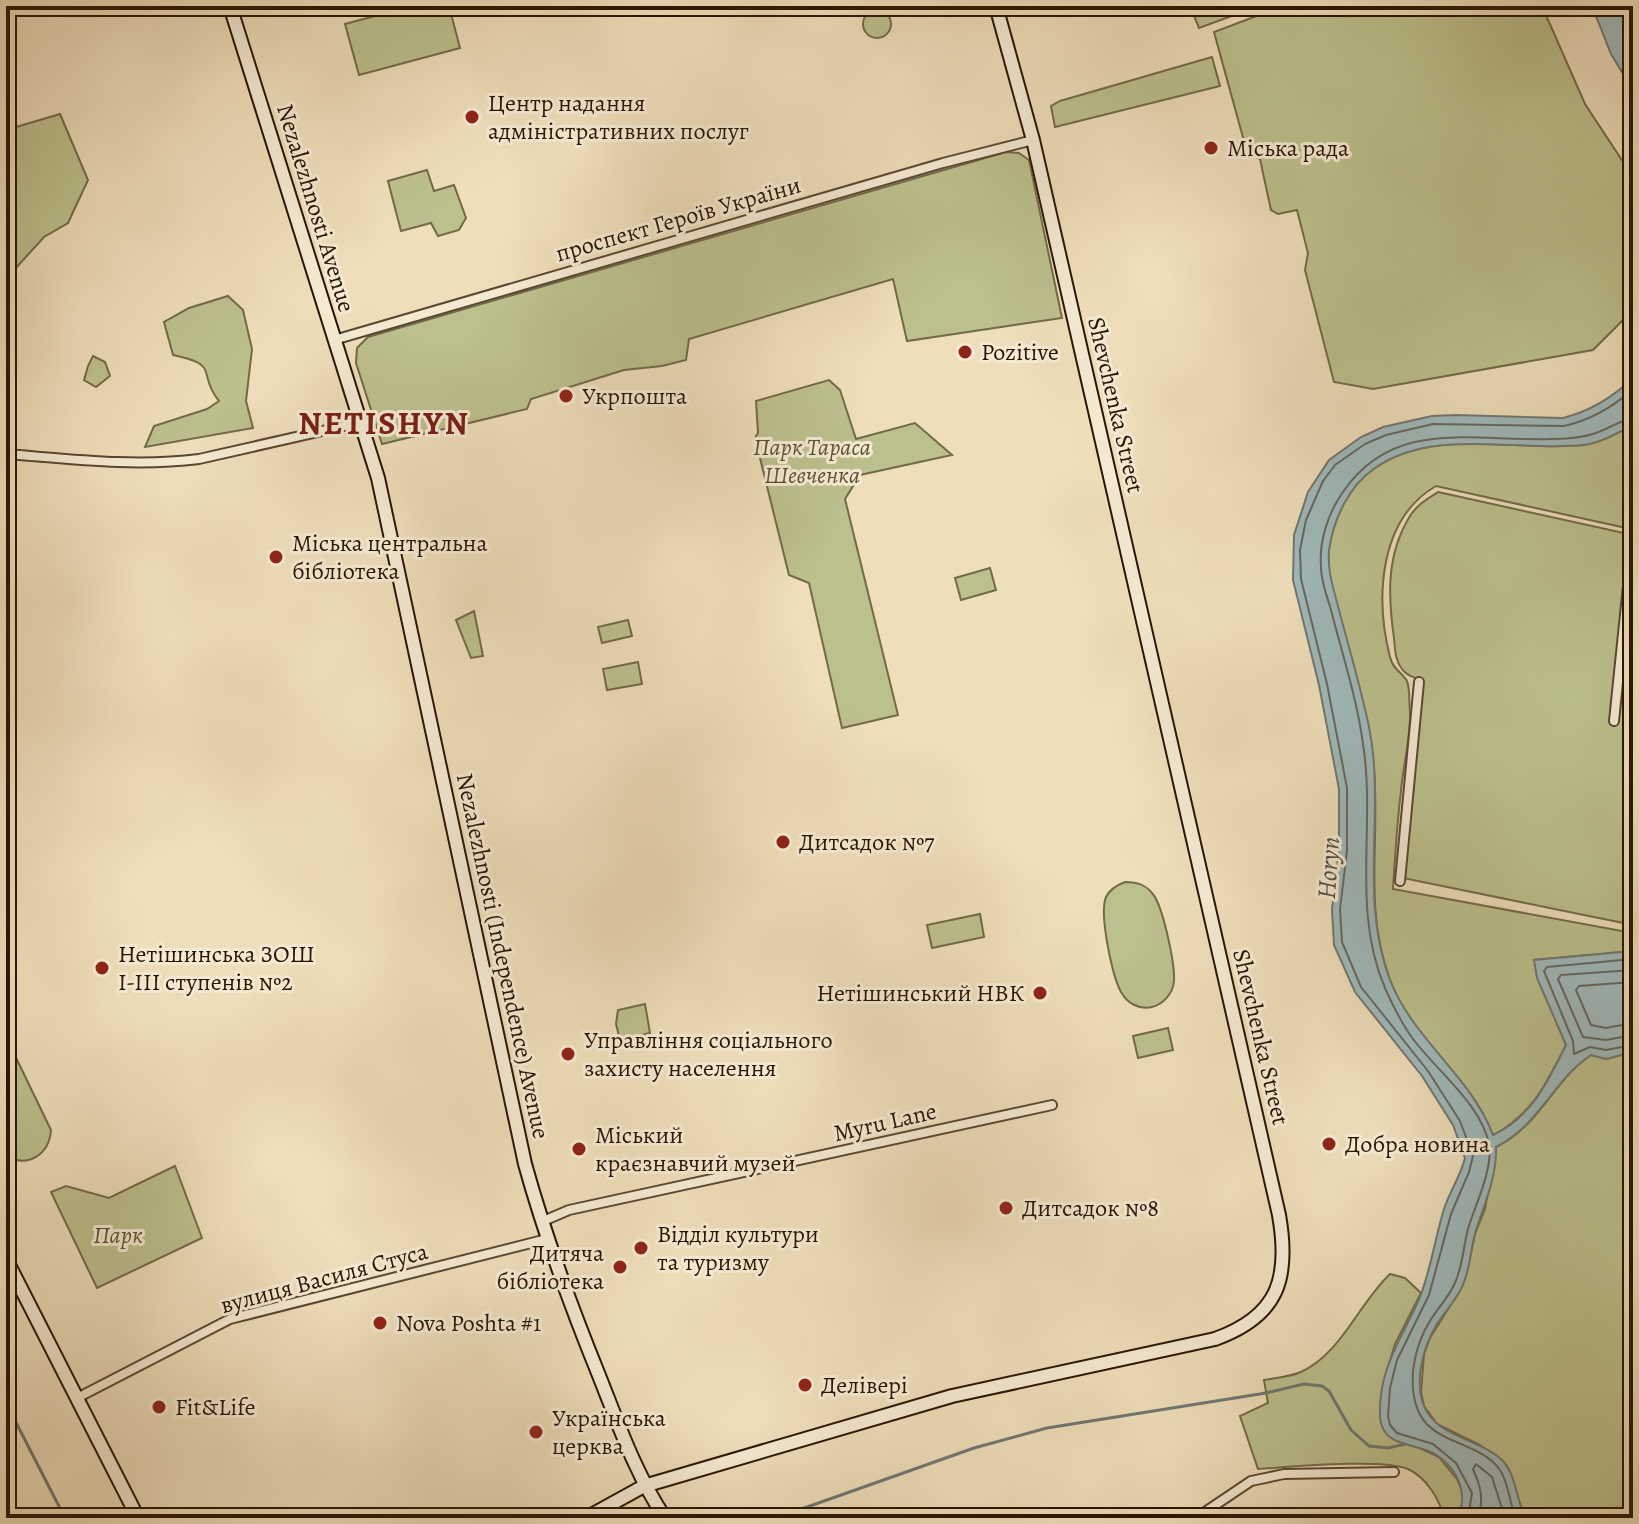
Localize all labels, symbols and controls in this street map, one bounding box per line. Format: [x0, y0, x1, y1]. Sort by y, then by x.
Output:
place label: Центр надання адміністративних послуг [488, 87, 749, 147]
street label: Nezalezhnosti Avenue [269, 100, 363, 316]
marker: Центр надання адміністративних послуг [463, 108, 481, 126]
place label: Міська рада [1227, 132, 1349, 164]
marker: Міська рада [1202, 139, 1220, 157]
street label: проспект Героїв України [552, 169, 804, 269]
street label: Shevchenka Street [1080, 314, 1152, 496]
place label: Pozitive [981, 336, 1059, 368]
marker: Pozitive [956, 343, 974, 361]
place label: Укрпошта [582, 380, 687, 412]
marker: Укрпошта [557, 387, 575, 405]
district label: NETISHYN [298, 401, 470, 445]
park label: Парк Тараса Шевченка [753, 431, 871, 491]
place label: Міська центральна бібліотека [292, 527, 488, 587]
marker: Міська центральна бібліотека [267, 548, 285, 566]
street label: Nezalezhnosti (Independence) Avenue [449, 770, 557, 1142]
place label: Дитсадок №7 [799, 826, 935, 858]
marker: Дитсадок №7 [774, 833, 792, 851]
water label: Horyn [1309, 836, 1348, 900]
place label: Нетішинська ЗОШ І-ІІІ ступенів №2 [118, 938, 315, 998]
street label: Shevchenka Street [1225, 946, 1297, 1128]
marker: Нетішинська ЗОШ І-ІІІ ступенів №2 [93, 959, 111, 977]
place label: Нетішинський НВК [816, 977, 1025, 1009]
marker: Нетішинський НВК [1031, 984, 1049, 1002]
place label: Управління соціального захисту населення [584, 1024, 833, 1084]
marker: Управління соціального захисту населення [559, 1045, 577, 1063]
street label: Myru Lane [830, 1095, 940, 1149]
place label: Міський краєзнавчий музей [595, 1119, 796, 1179]
place label: Добра новина [1345, 1128, 1490, 1160]
marker: Добра новина [1320, 1135, 1338, 1153]
marker: Міський краєзнавчий музей [570, 1140, 588, 1158]
place label: Дитсадок №8 [1022, 1192, 1159, 1224]
marker: Дитсадок №8 [997, 1199, 1015, 1217]
place label: Відділ культури та туризму [657, 1218, 819, 1278]
park label: Парк [93, 1219, 143, 1251]
street label: вулиця Василя Стуса [217, 1235, 431, 1321]
place label: Дитяча бібліотека [497, 1237, 604, 1297]
marker: Відділ культури та туризму [632, 1239, 650, 1257]
marker: Дитяча бібліотека [611, 1258, 629, 1276]
place label: Nova Poshta #1 [396, 1307, 541, 1339]
marker: Nova Poshta #1 [371, 1314, 389, 1332]
place label: Делівері [821, 1369, 908, 1401]
marker: Делівері [796, 1376, 814, 1394]
place label: Fit&Life [175, 1391, 255, 1423]
marker: Fit&Life [150, 1398, 168, 1416]
place label: Українська церква [552, 1402, 666, 1462]
marker: Українська церква [527, 1423, 545, 1441]

